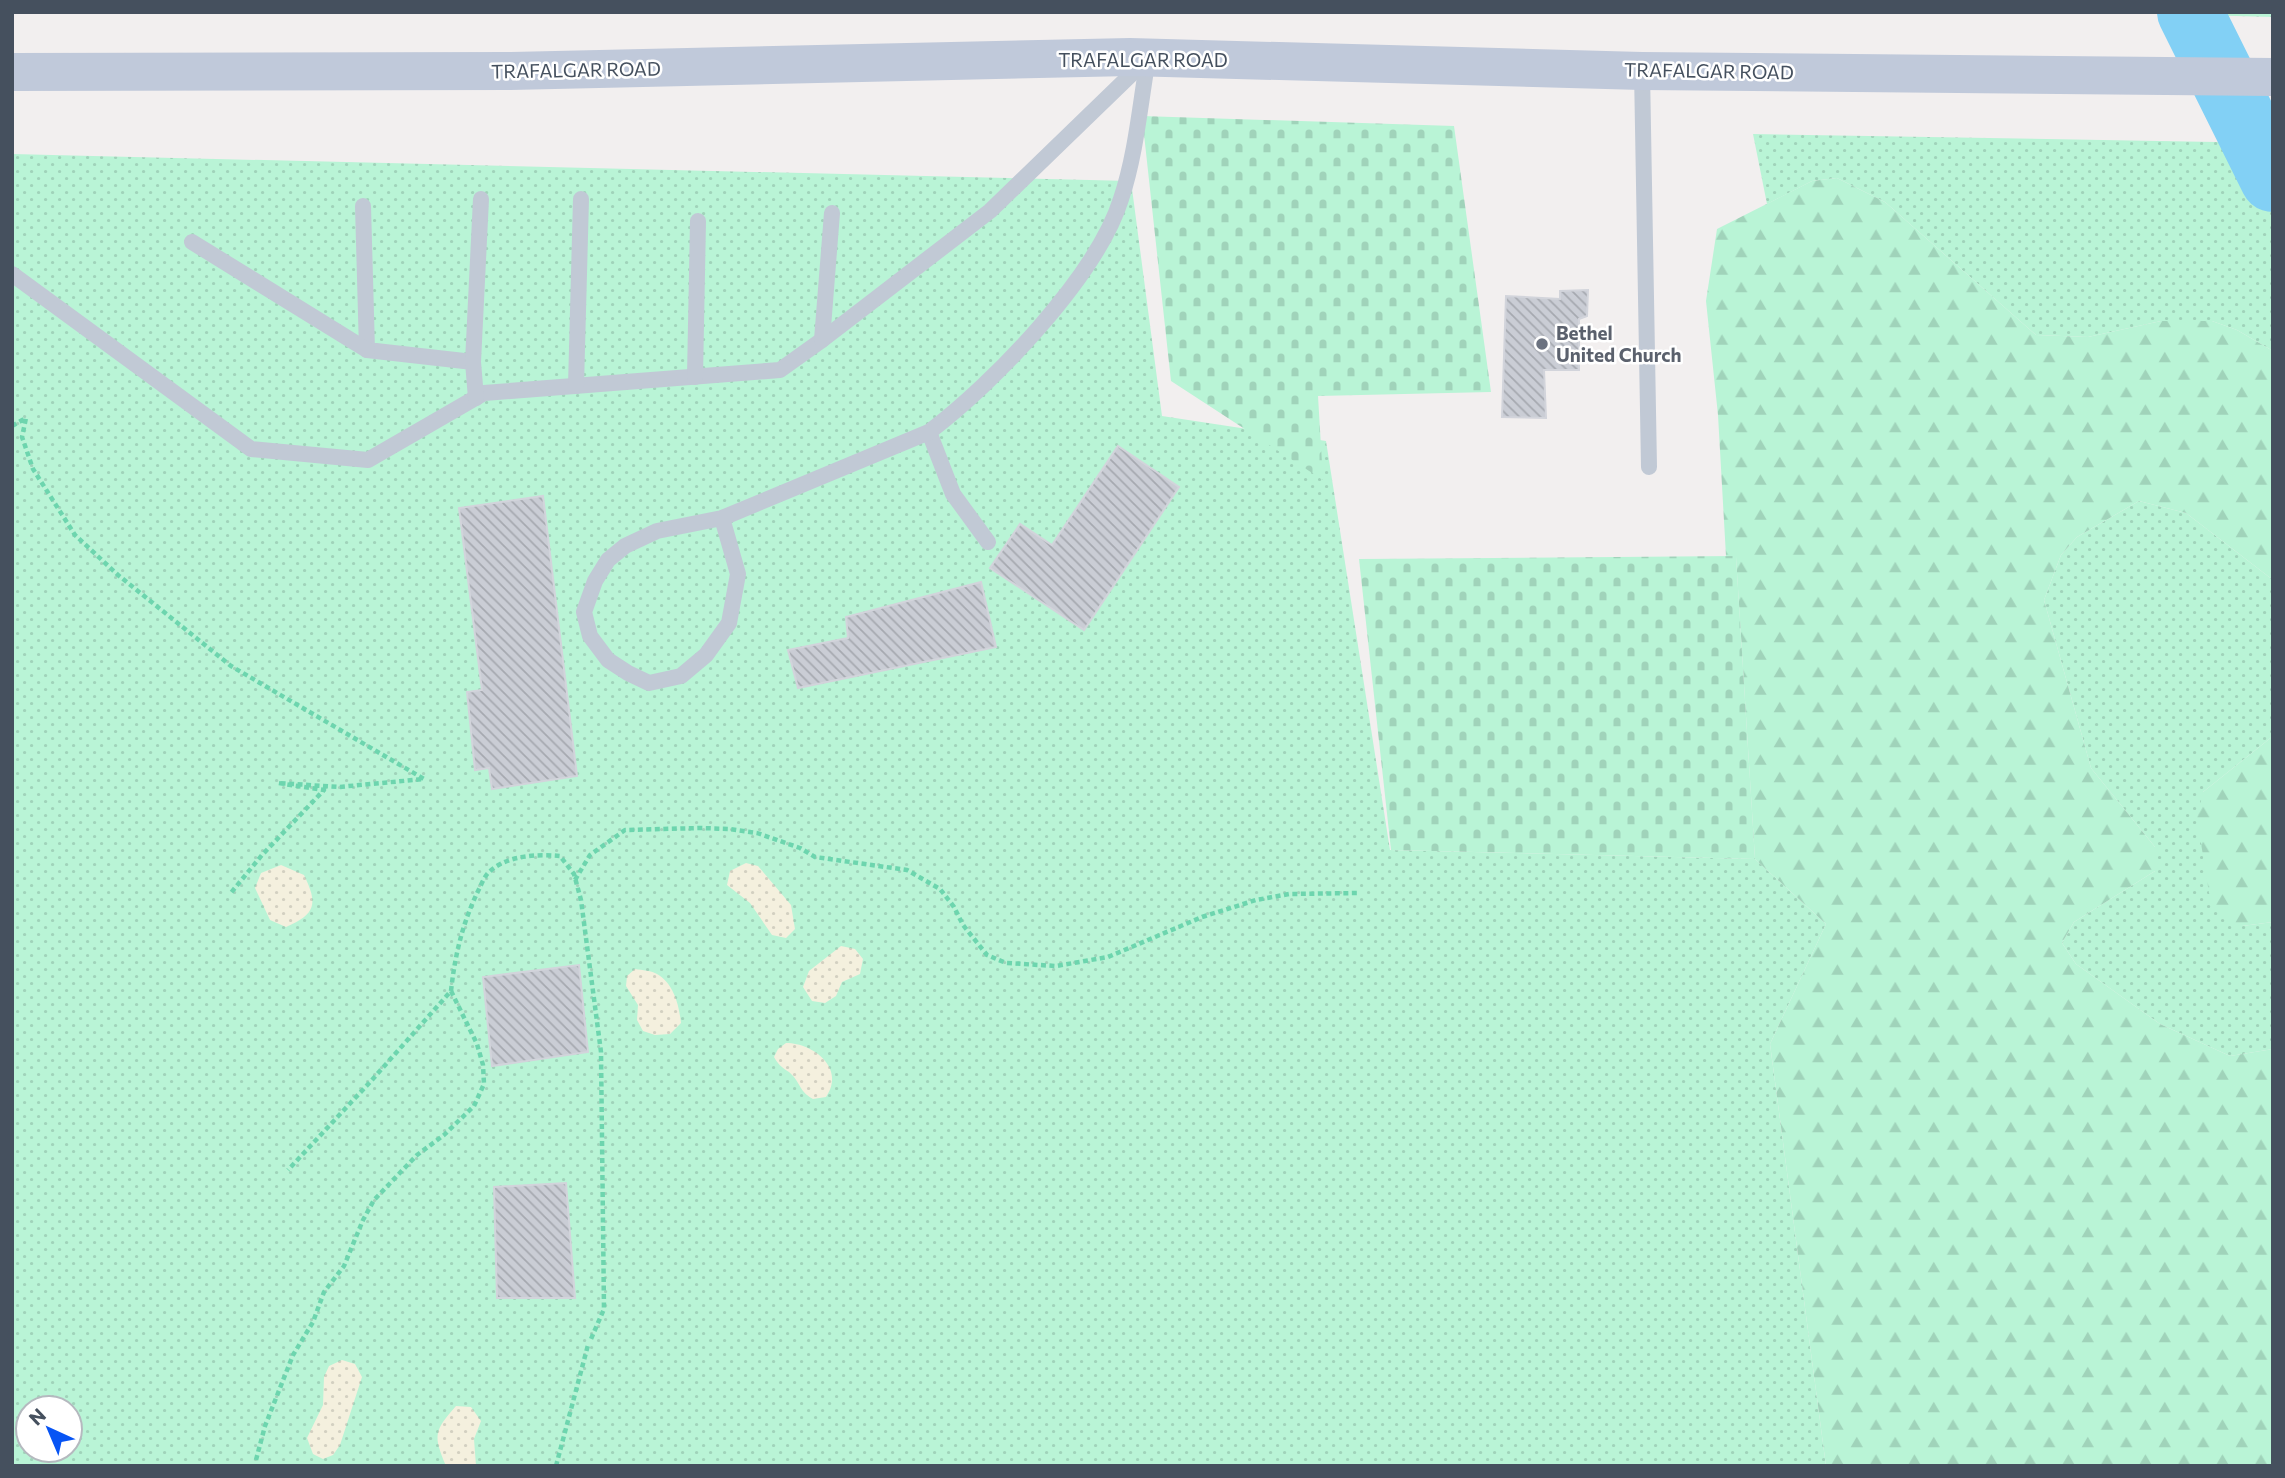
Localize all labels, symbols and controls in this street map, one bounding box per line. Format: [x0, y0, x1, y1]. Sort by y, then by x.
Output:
street label: TRAFALGAR ROAD [1058, 48, 1228, 71]
street label: TRAFALGAR ROAD [491, 57, 661, 82]
street label: TRAFALGAR ROAD [1624, 58, 1794, 83]
place label: Bethel United Church [1556, 321, 1681, 366]
marker: Bethel United Church [1534, 336, 1550, 352]
north arrow [14, 1394, 84, 1464]
text: N [24, 1403, 50, 1430]

